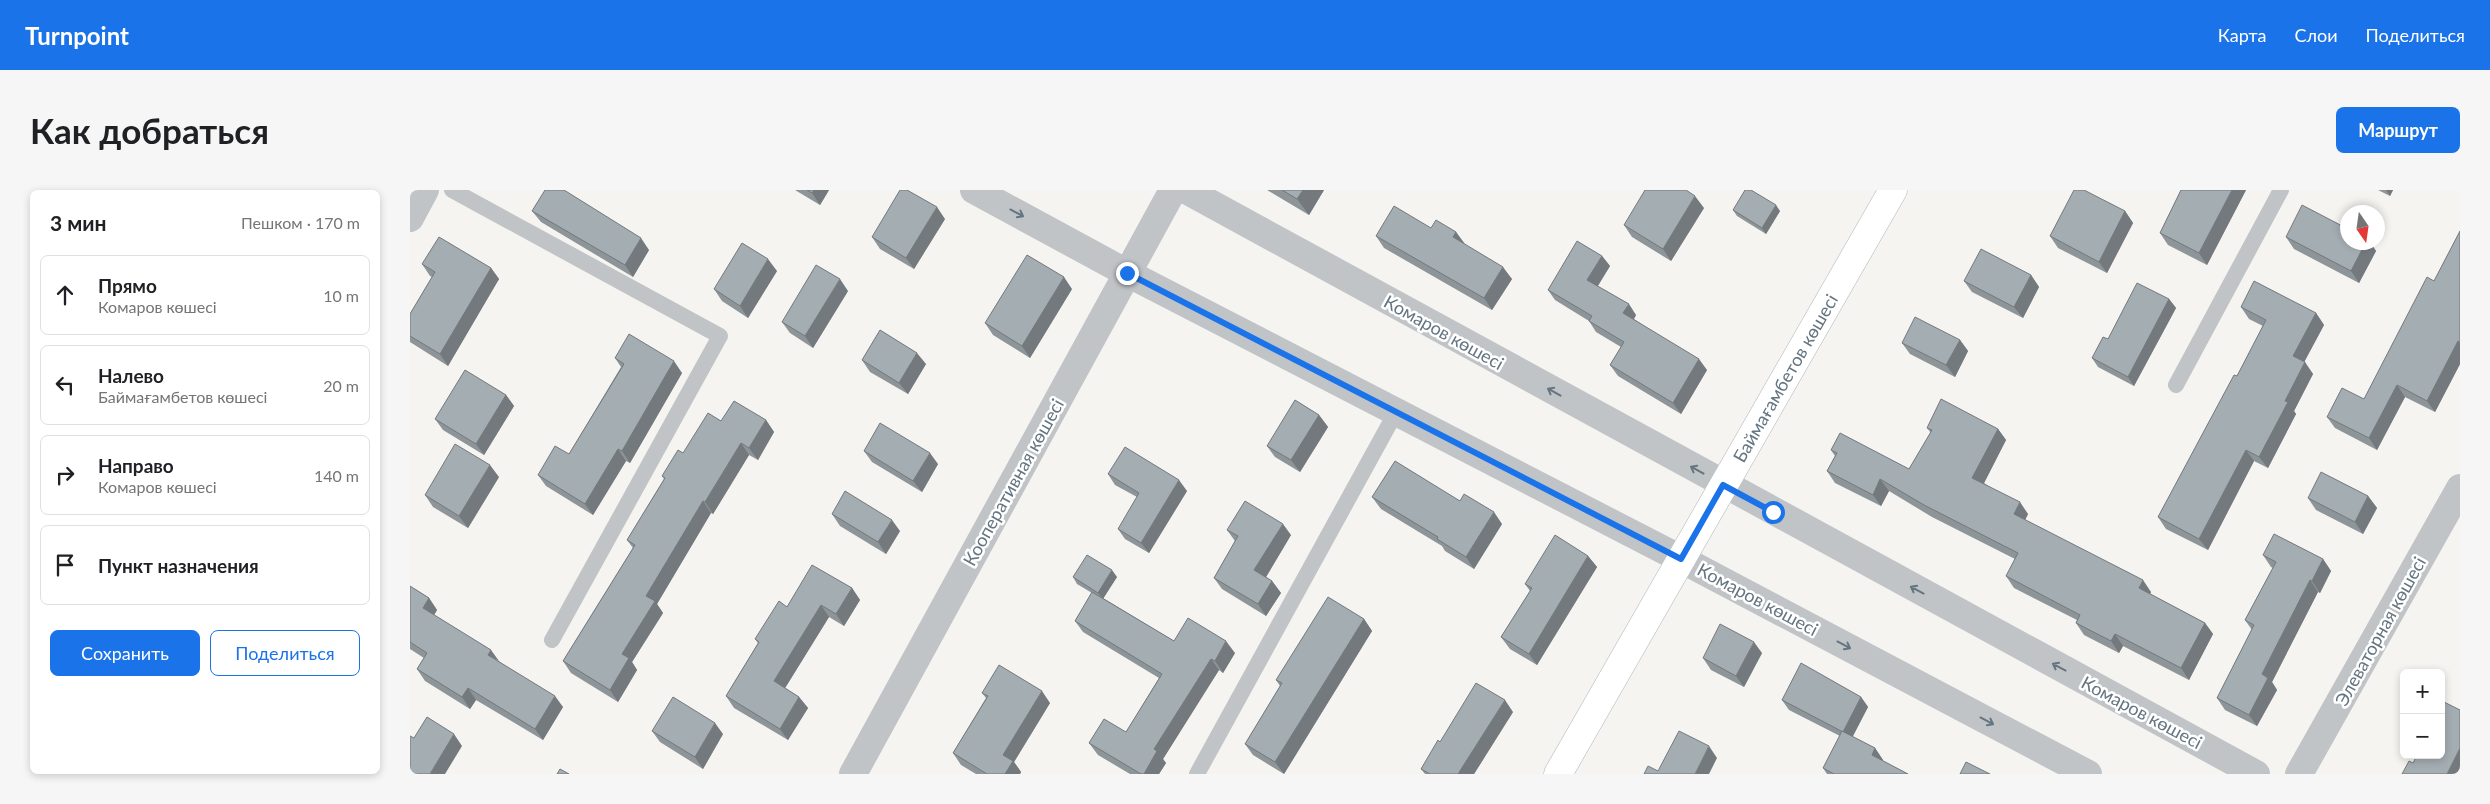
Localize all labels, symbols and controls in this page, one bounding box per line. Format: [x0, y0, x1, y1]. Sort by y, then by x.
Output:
text: Turnpoint [25, 21, 129, 50]
text: Карта [2218, 24, 2266, 46]
text: Слои [2294, 24, 2338, 46]
text: Поделиться [2366, 24, 2465, 46]
button: Маршрут [2336, 107, 2460, 153]
text: Как добраться [30, 109, 269, 151]
north arrow [2340, 205, 2385, 250]
one-way arrow [1009, 209, 1024, 218]
text: 3 мин [50, 210, 107, 235]
text: Пешком · 170 m [241, 213, 360, 232]
route end [1116, 262, 1139, 285]
text: Прямо [98, 274, 157, 297]
icon: ahead [51, 281, 79, 309]
text: 10 m [323, 286, 359, 305]
street label: Комаров көшесі [1380, 290, 1508, 374]
street label: Баймағамбетов көшесі [1728, 290, 1842, 466]
text: Комаров көшесі [98, 297, 217, 316]
text: Налево [98, 364, 164, 387]
icon: left [51, 371, 79, 399]
text: 20 m [323, 376, 359, 395]
text: Баймағамбетов көшесі [98, 387, 267, 406]
one-way arrow [1547, 387, 1562, 397]
street label: Кооперативная көшесі [958, 395, 1068, 569]
text: Направо [98, 454, 174, 477]
icon: right [51, 461, 79, 489]
one-way arrow [1690, 465, 1705, 475]
text: 140 m [314, 466, 359, 485]
text: Комаров көшесі [98, 477, 217, 496]
route start [1762, 501, 1785, 524]
icon: arrive [51, 551, 79, 579]
street label: Элеваторная көшесі [2330, 553, 2430, 709]
text: Пункт назначения [98, 554, 259, 577]
street label: Комаров көшесі [1694, 558, 1822, 640]
one-way arrow [1909, 585, 1924, 595]
button: Сохранить [50, 630, 200, 676]
button: Поделиться [210, 630, 360, 676]
one-way arrow [1836, 640, 1850, 650]
one-way arrow [2052, 662, 2067, 672]
map controls [2400, 669, 2445, 759]
button: + [2400, 669, 2445, 714]
street label: Комаров көшесі [2078, 671, 2206, 753]
button: − [2400, 714, 2445, 759]
one-way arrow [1980, 716, 1994, 726]

